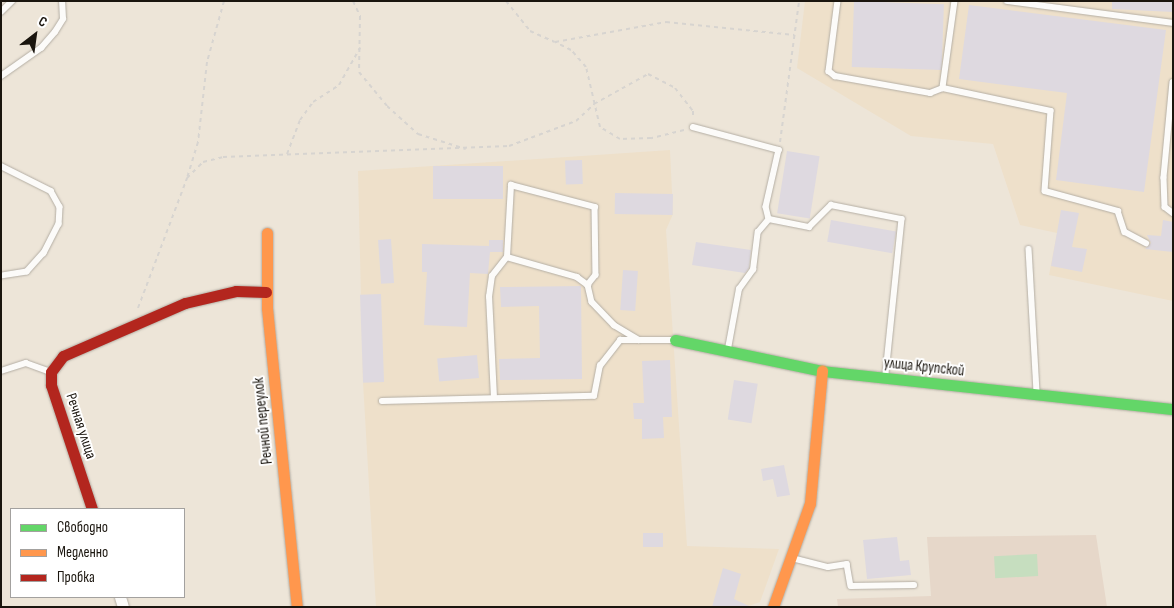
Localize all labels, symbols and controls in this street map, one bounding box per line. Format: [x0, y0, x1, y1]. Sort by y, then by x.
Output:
north arrow [10, 10, 60, 60]
text: С [35, 12, 50, 31]
street label: улица Крупской [883, 354, 965, 380]
street label: Речной переулок [249, 377, 277, 465]
street label: Речная улица [62, 391, 100, 461]
legend [10, 508, 185, 598]
text: Свободно [57, 518, 108, 537]
text: Медленно [57, 543, 108, 562]
text: Пробка [57, 568, 95, 587]

